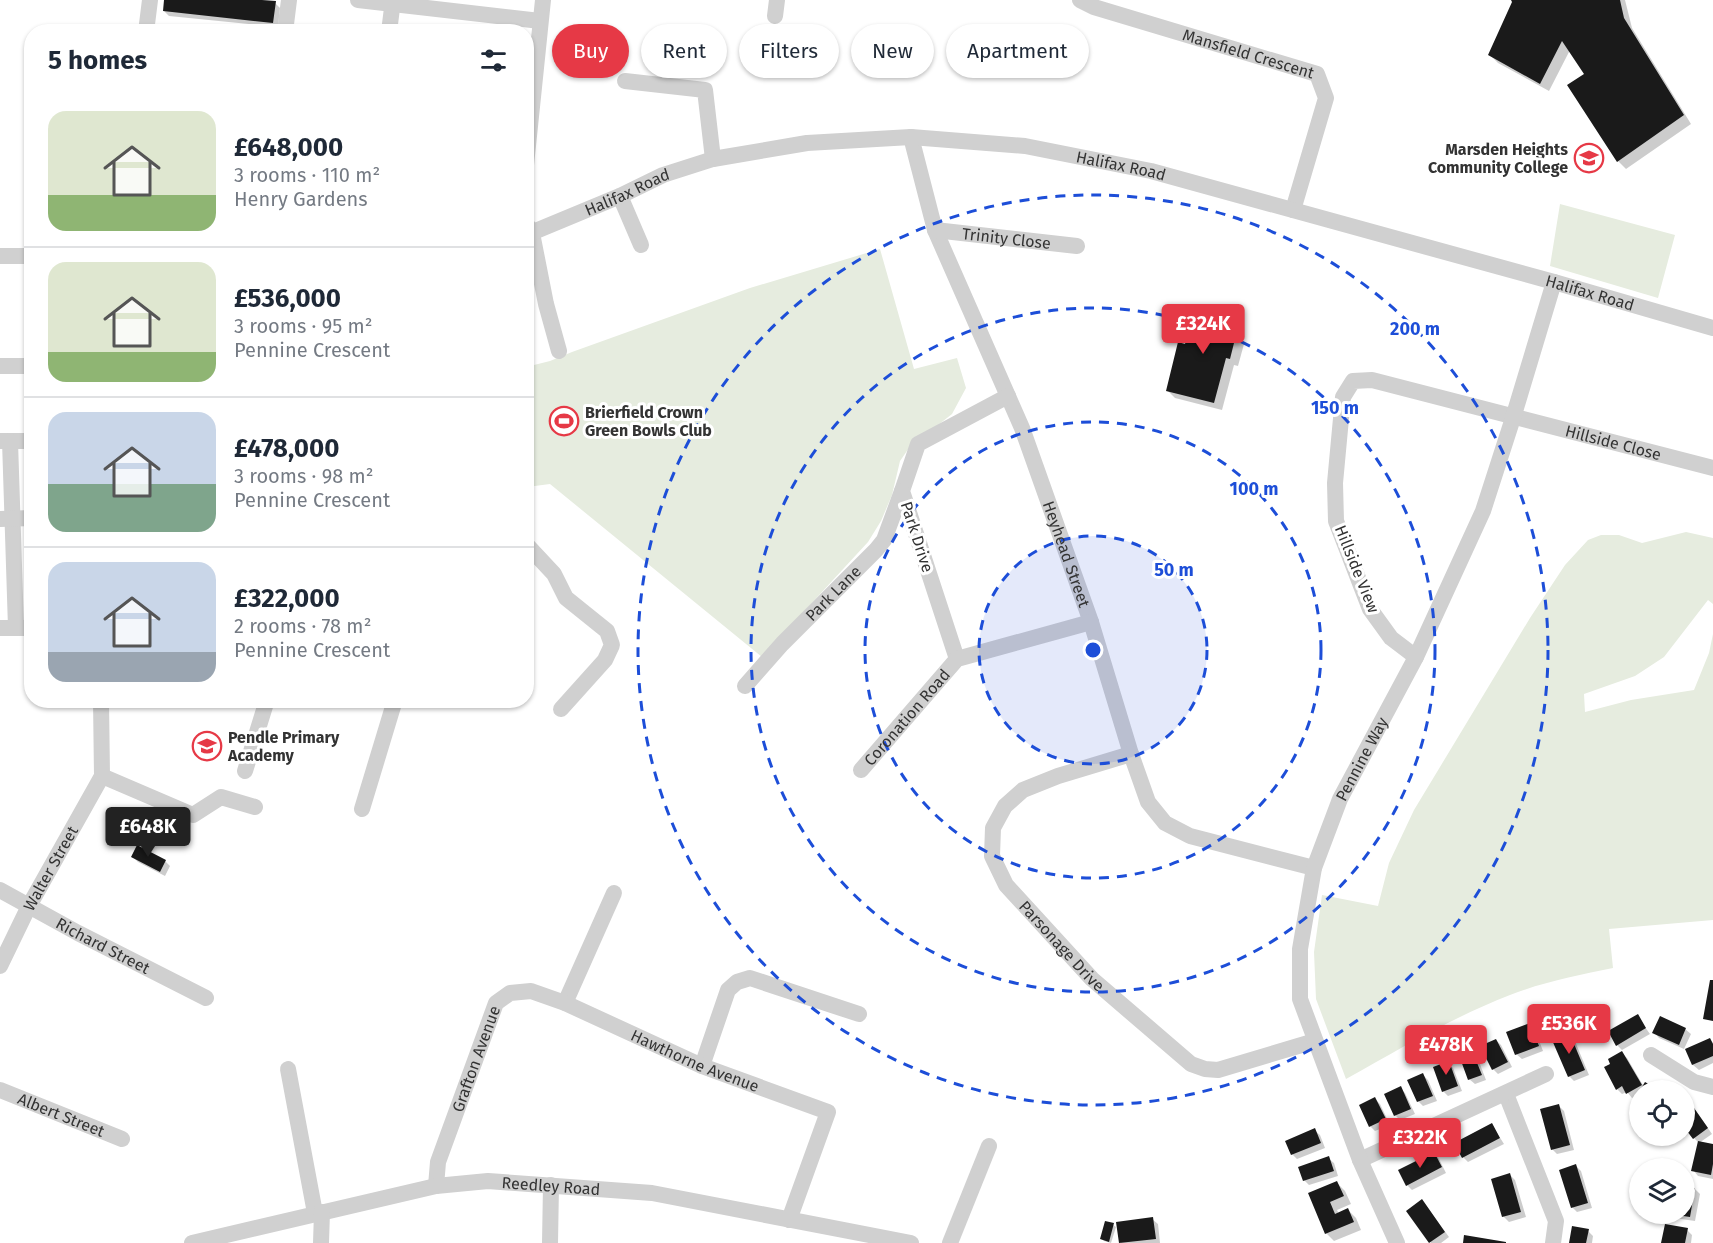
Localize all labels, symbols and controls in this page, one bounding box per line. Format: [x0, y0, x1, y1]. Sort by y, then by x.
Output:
chip: Buy [552, 24, 629, 78]
chip: Rent [641, 24, 727, 78]
chip: Filters [739, 24, 839, 78]
chip: New [851, 24, 934, 78]
chip: Apartment [946, 24, 1089, 78]
street label: Mansfield Crescent [1181, 25, 1317, 82]
icon: filters [477, 44, 510, 77]
text: 5 homes [48, 45, 147, 76]
text: £648,000 [234, 132, 343, 163]
icon: home [96, 135, 168, 207]
place label: Marsden Heights Community College [1428, 140, 1568, 177]
school or university icon: Marsden Heights Community College [1573, 142, 1605, 174]
street label: Halifax Road [1074, 147, 1168, 184]
text: 3 rooms · 110 m² [234, 163, 380, 187]
street label: Halifax Road [582, 164, 672, 219]
text: Henry Gardens [234, 187, 368, 211]
street label: Trinity Close [961, 224, 1052, 252]
street label: Halifax Road [1544, 271, 1637, 314]
text: £536,000 [234, 283, 341, 314]
icon: home [96, 286, 168, 358]
pin: £324K [1161, 304, 1245, 355]
text: £324K [1176, 311, 1230, 335]
text: 3 rooms · 95 m² [234, 314, 373, 338]
text: 200 m [1390, 318, 1440, 340]
text: Pennine Crescent [234, 338, 390, 362]
text: 150 m [1311, 397, 1359, 419]
place label: Brierfield Crown Green Bowls Club [585, 403, 712, 440]
sports icon: Brierfield Crown Green Bowls Club [548, 405, 580, 437]
street label: Hillside Close [1563, 421, 1663, 464]
text: £478,000 [234, 433, 339, 464]
icon: home [96, 436, 168, 508]
text: 3 rooms · 98 m² [234, 464, 374, 488]
text: 100 m [1230, 478, 1278, 500]
text: Pennine Crescent [234, 488, 390, 512]
street label: Heyhead Street [1039, 498, 1094, 610]
street label: Park Drive [897, 499, 937, 575]
street label: Hillside View [1331, 522, 1383, 616]
text: 50 m [1154, 559, 1194, 581]
street label: Park Lane [801, 561, 865, 625]
text: £322,000 [234, 583, 340, 614]
icon: home [96, 586, 168, 658]
text: 2 rooms · 78 m² [234, 614, 371, 638]
text: Pennine Crescent [234, 638, 390, 662]
centre of rings [1083, 640, 1103, 660]
street label: Coronation Road [860, 665, 954, 769]
street label: Pennine Way [1331, 714, 1392, 804]
place label: Pendle Primary Academy [227, 728, 340, 765]
school or university icon: Pendle Primary Academy [191, 730, 223, 762]
pin: £648K [106, 807, 190, 858]
text: £648K [119, 814, 177, 838]
street label: Walter Street [19, 822, 82, 914]
street label: Parsonage Drive [1015, 897, 1108, 995]
street label: Richard Street [53, 913, 153, 978]
street label: Grafton Avenue [448, 1003, 504, 1114]
pin: £536K [1527, 1004, 1611, 1055]
text: £536K [1541, 1011, 1597, 1035]
street label: Hawthorne Avenue [628, 1025, 762, 1096]
pin: £478K [1404, 1025, 1488, 1076]
text: £478K [1419, 1032, 1473, 1056]
map controls [1629, 1080, 1695, 1224]
button: locate [1629, 1080, 1695, 1146]
street label: Albert Street [15, 1089, 108, 1141]
pin: £322K [1378, 1118, 1462, 1169]
text: £322K [1393, 1125, 1447, 1149]
button: layers [1629, 1158, 1695, 1224]
street label: Reedley Road [501, 1173, 601, 1199]

